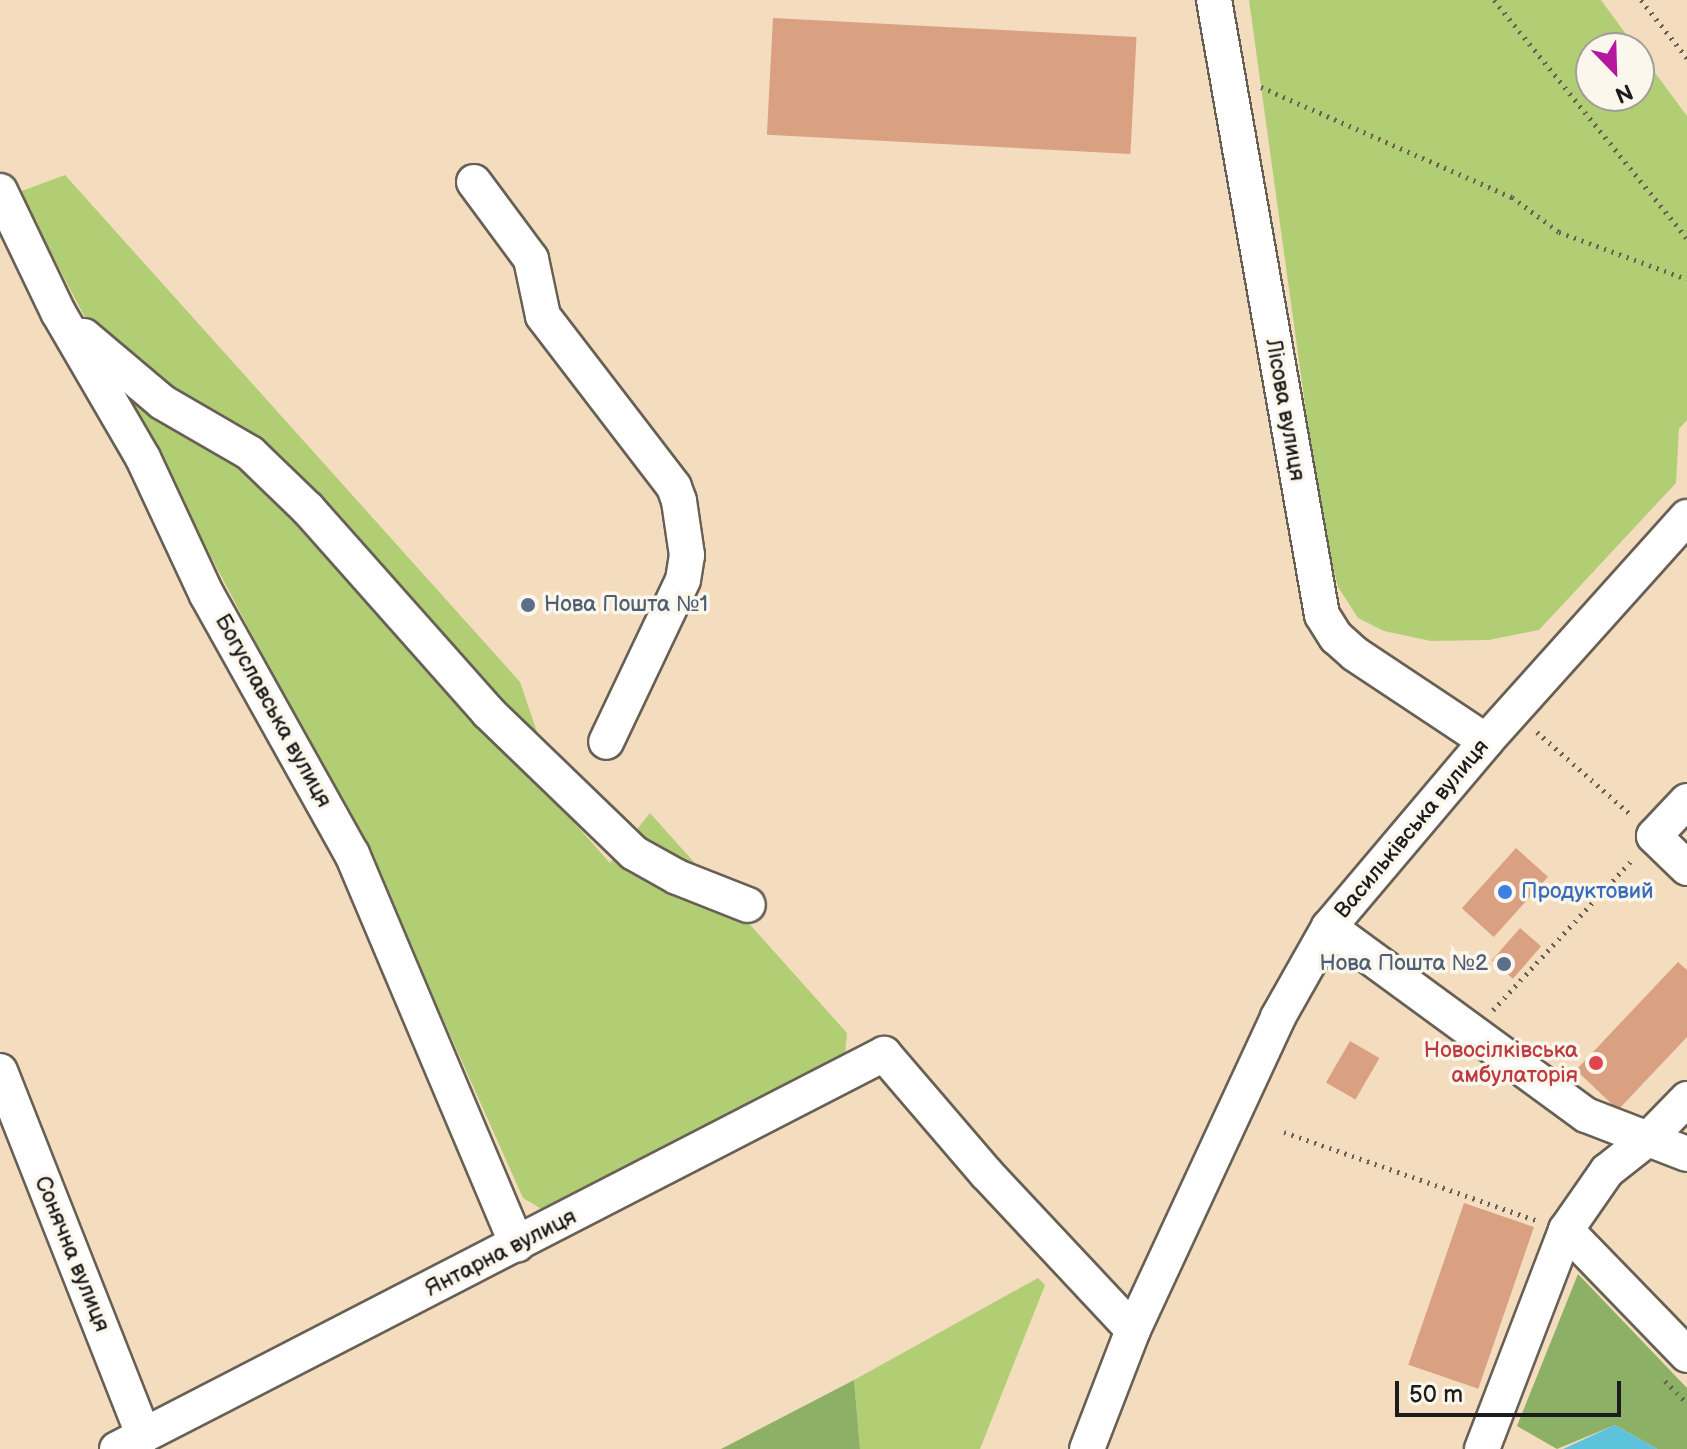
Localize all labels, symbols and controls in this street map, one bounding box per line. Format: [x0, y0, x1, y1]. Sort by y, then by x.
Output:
north arrow [1575, 32, 1655, 112]
text: N [1611, 77, 1637, 108]
street label: Лісова вулиця [1260, 337, 1310, 483]
place label: Нова Пошта №1 [544, 592, 708, 618]
marker: Нова Пошта №1 [519, 596, 537, 614]
street label: Богуславська вулиця [209, 610, 337, 812]
street label: Васильківська вулиця [1329, 734, 1495, 924]
place label: Продуктовий [1521, 879, 1654, 905]
marker: Продуктовий [1496, 883, 1514, 901]
place label: Нова Пошта №2 [1320, 951, 1488, 977]
marker: Нова Пошта №2 [1495, 955, 1513, 973]
place label: Новосілківська амбулаторія [1424, 1037, 1578, 1088]
marker: Новосілківська амбулаторія [1585, 1052, 1607, 1074]
street label: Сонячна вулиця [29, 1172, 115, 1336]
street label: Янтарна вулиця [421, 1204, 581, 1302]
scale bar [1399, 1365, 1625, 1415]
text: 50 m [1409, 1380, 1463, 1409]

